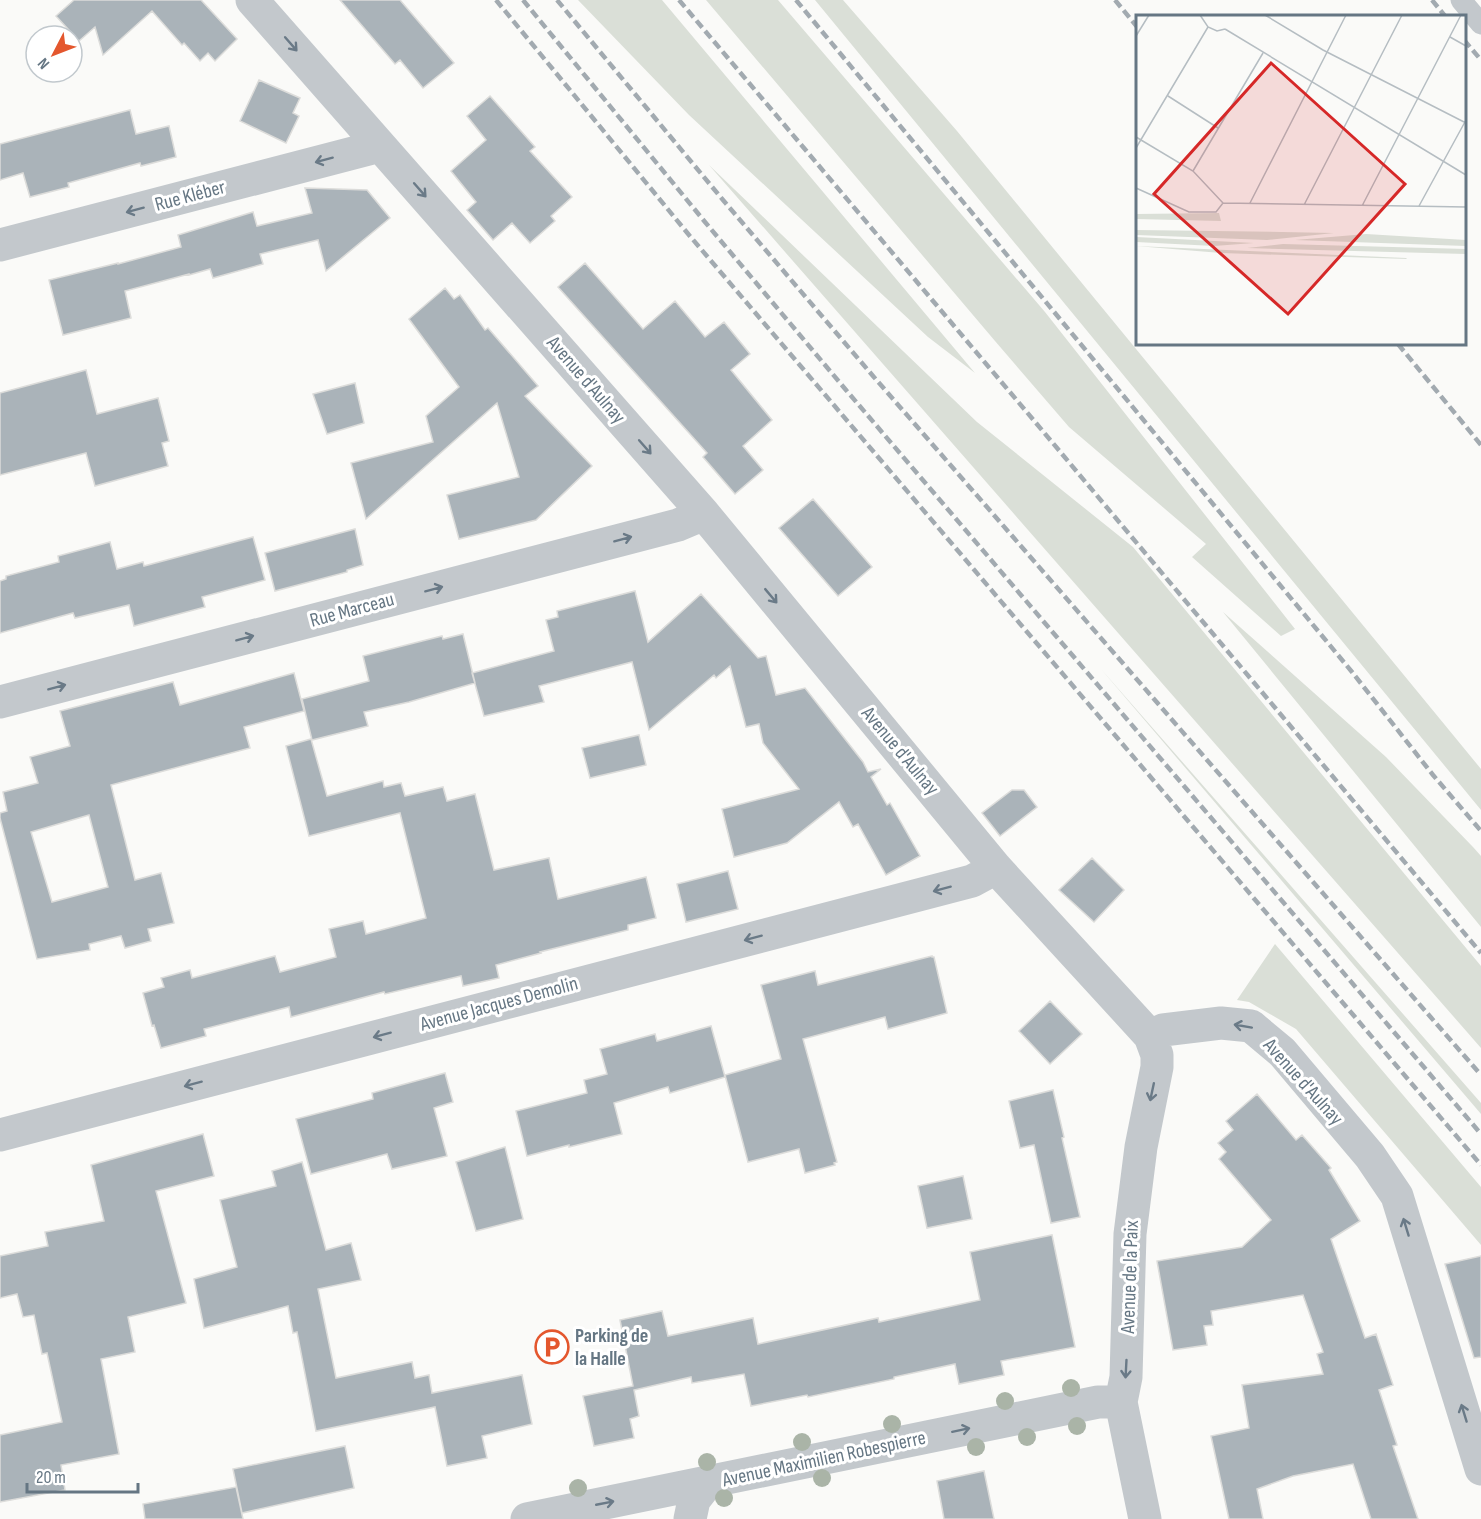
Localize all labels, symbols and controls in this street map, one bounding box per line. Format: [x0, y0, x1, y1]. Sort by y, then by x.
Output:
inset map [1136, 15, 1466, 345]
north arrow [24, 24, 84, 84]
one-way arrow [284, 36, 298, 51]
text: N [34, 54, 54, 73]
one-way arrow [315, 155, 334, 167]
street label: Rue Kléber [152, 175, 228, 217]
one-way arrow [413, 182, 426, 198]
one-way arrow [126, 205, 145, 216]
street label: Avenue d'Aulnay [541, 331, 631, 429]
one-way arrow [638, 440, 652, 455]
one-way arrow [613, 533, 632, 545]
one-way arrow [424, 582, 443, 594]
street label: Rue Marceau [307, 587, 397, 633]
one-way arrow [765, 588, 778, 604]
one-way arrow [235, 632, 254, 643]
one-way arrow [47, 681, 66, 693]
street label: Avenue d'Aulnay [855, 701, 944, 800]
one-way arrow [933, 884, 952, 895]
one-way arrow [744, 933, 763, 944]
street label: Avenue Jacques Demolin [417, 971, 581, 1037]
one-way arrow [1233, 1020, 1253, 1031]
one-way arrow [372, 1030, 391, 1041]
street label: Avenue d'Aulnay [1257, 1033, 1348, 1130]
one-way arrow [184, 1079, 203, 1091]
one-way arrow [1146, 1082, 1157, 1101]
one-way arrow [1400, 1218, 1411, 1237]
street label: Avenue de la Paix [1116, 1219, 1144, 1335]
place label: Parking de la Halle [575, 1324, 648, 1371]
parking icon: Parking de la Halle [534, 1329, 570, 1365]
one-way arrow [1121, 1359, 1132, 1379]
one-way arrow [1458, 1404, 1469, 1423]
one-way arrow [951, 1424, 970, 1436]
street label: Avenue Maximilien Robespierre [719, 1426, 928, 1492]
scale bar [27, 1456, 138, 1494]
text: 20 m [36, 1467, 66, 1488]
one-way arrow [595, 1497, 614, 1509]

